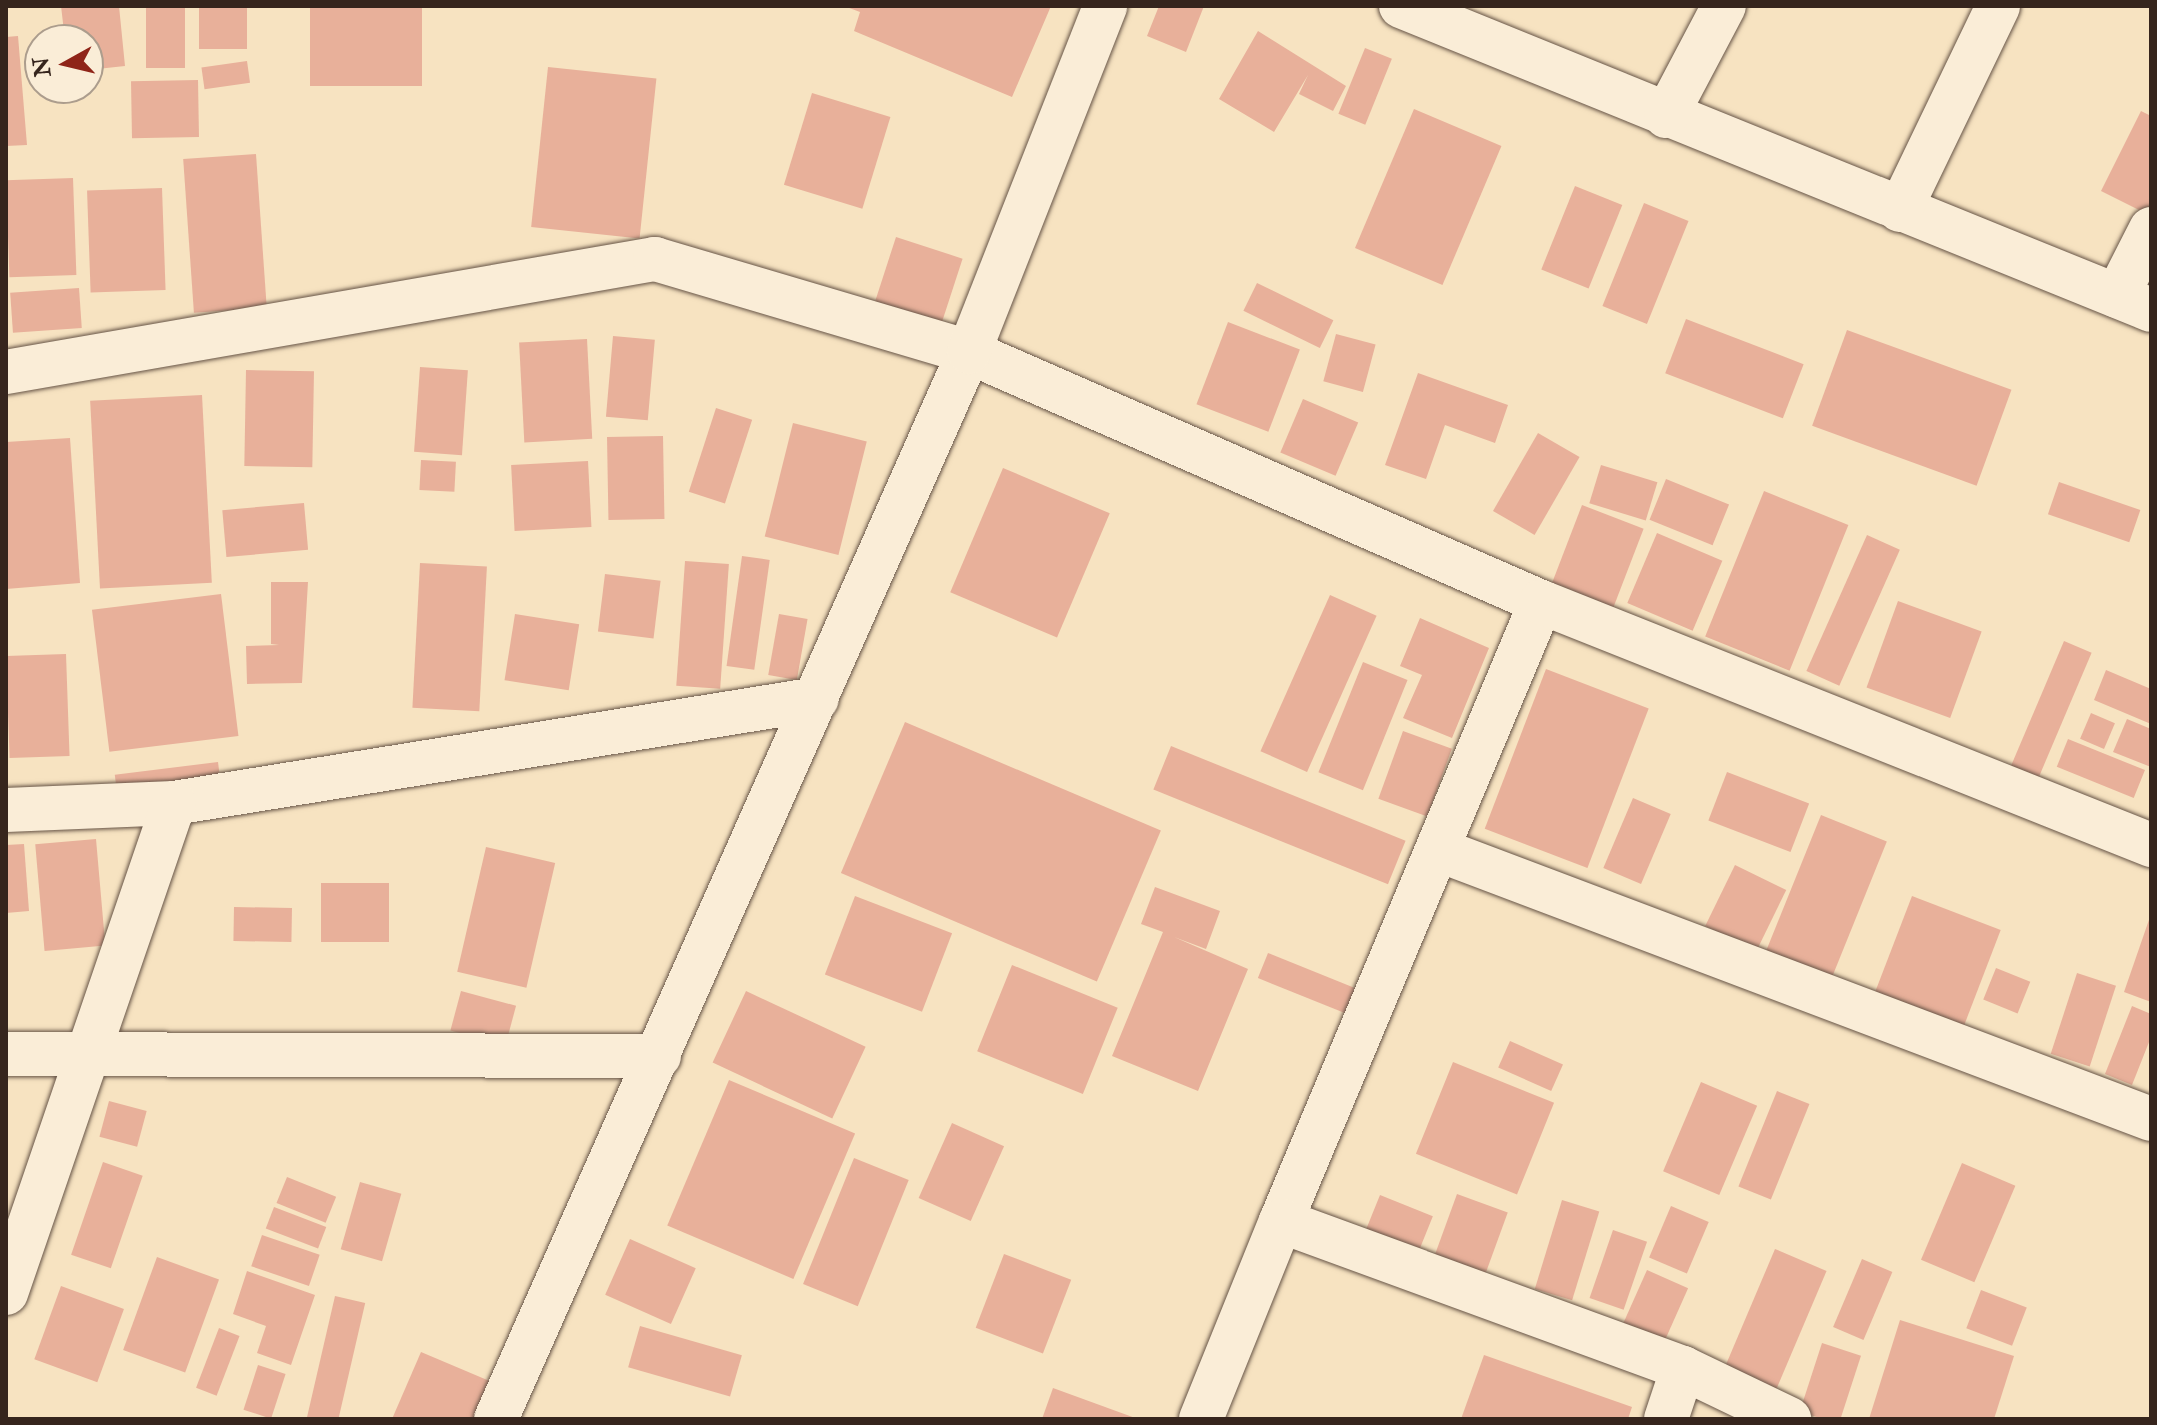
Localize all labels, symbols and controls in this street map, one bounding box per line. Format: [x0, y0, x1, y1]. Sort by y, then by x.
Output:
north arrow [24, 24, 104, 104]
text: N [27, 55, 57, 79]

